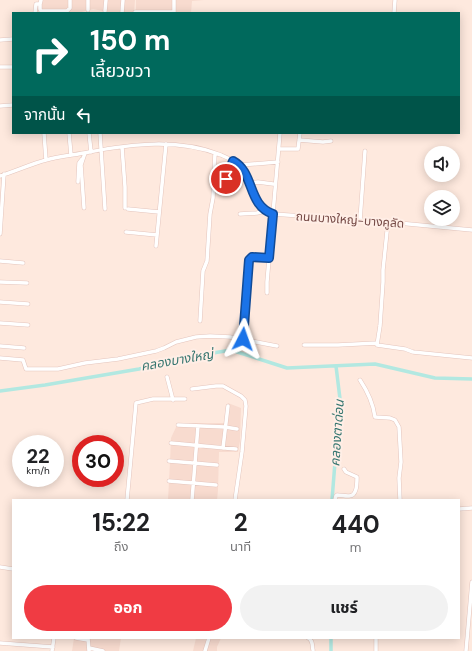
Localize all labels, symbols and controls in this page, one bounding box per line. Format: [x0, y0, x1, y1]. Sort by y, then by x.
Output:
text: 150 m [90, 22, 170, 59]
icon: right [24, 28, 76, 80]
text: เลี้ยวขวา [90, 59, 151, 83]
icon: left [73, 104, 95, 126]
text: จากนั้น [24, 105, 65, 125]
map controls [424, 146, 460, 226]
button: sound [424, 146, 460, 182]
pin [209, 162, 243, 196]
icon: arrive [215, 168, 237, 190]
button: layers [424, 190, 460, 226]
street label: ถนนบางใหญ่-บางคูลัด [295, 208, 405, 232]
position arrow [222, 318, 264, 360]
water label: คลองบางใหญ่ [139, 345, 216, 375]
water label: คลองตาด่อน [326, 398, 348, 467]
speed limit sign: 30 [72, 435, 124, 487]
text: 22 [26, 443, 50, 469]
text: km/h [26, 464, 50, 477]
text: 15:22 [92, 507, 150, 538]
text: 2 [234, 507, 248, 538]
text: 440 [332, 509, 380, 540]
text: ถึง [114, 538, 128, 555]
text: นาที [230, 538, 251, 555]
text: m [350, 539, 361, 556]
button: ออก [24, 585, 232, 631]
button: แชร์ [240, 585, 448, 631]

